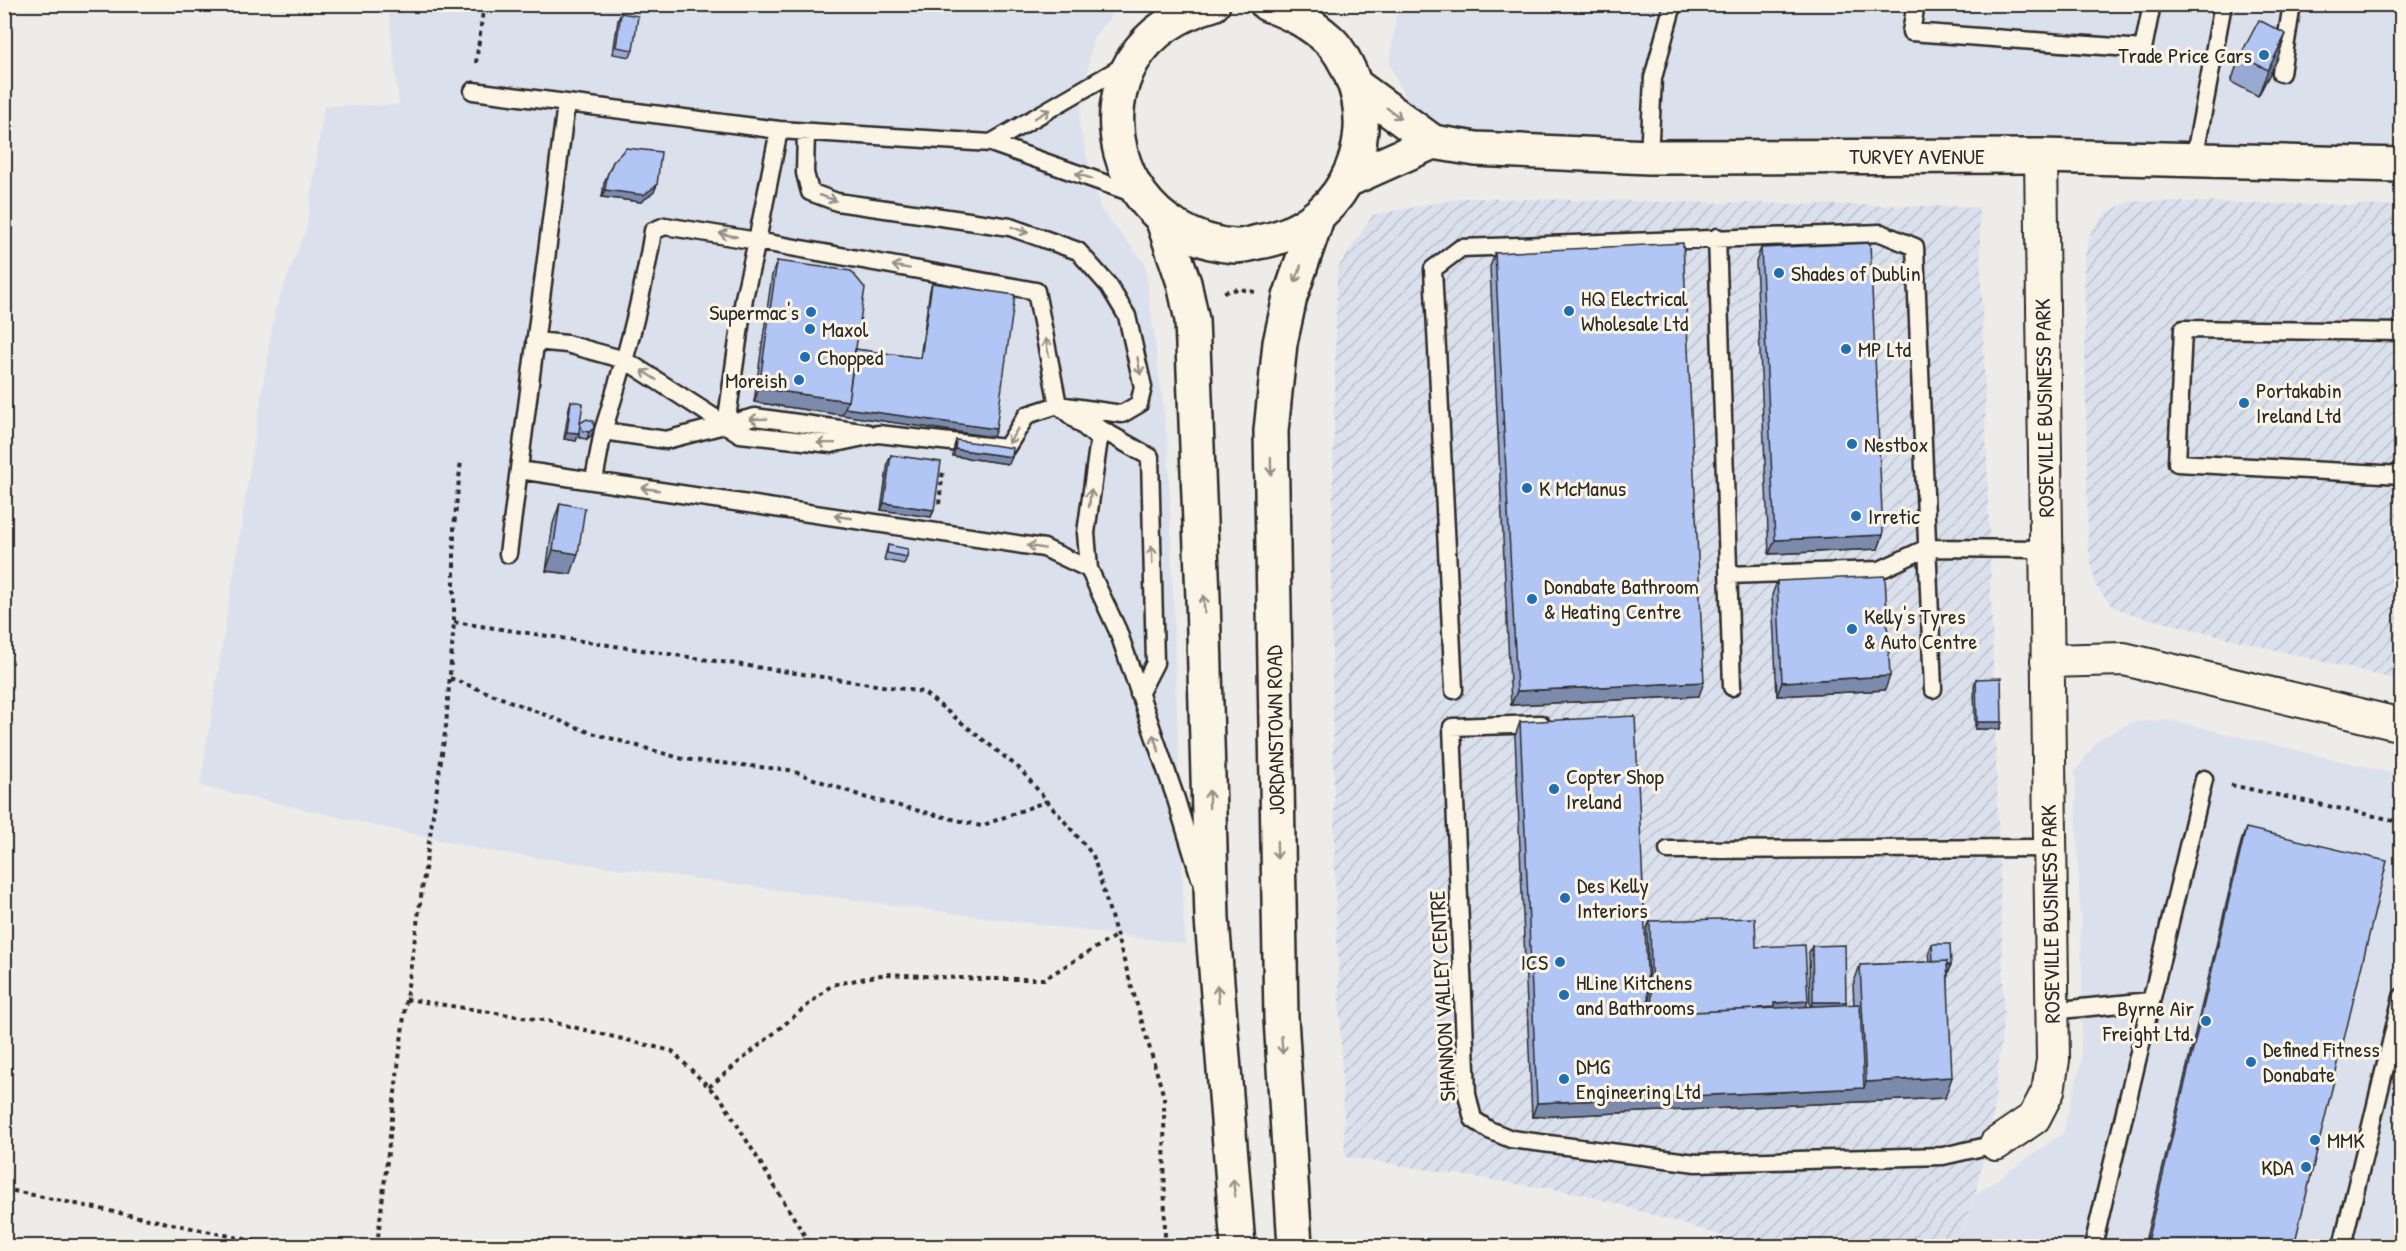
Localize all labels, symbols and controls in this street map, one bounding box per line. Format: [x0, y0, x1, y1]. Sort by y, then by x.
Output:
place label: Trade Price Cars [2118, 40, 2252, 70]
marker: Trade Price Cars [2257, 48, 2271, 62]
one-way arrow [1386, 107, 1402, 119]
one-way arrow [1032, 108, 1050, 119]
street label: TURVEY AVENUE [1849, 141, 1985, 171]
one-way arrow [1075, 169, 1094, 180]
one-way arrow [818, 194, 837, 205]
one-way arrow [1010, 225, 1029, 236]
one-way arrow [719, 229, 738, 240]
place label: Shades of Dublin [1791, 258, 1921, 288]
one-way arrow [891, 261, 911, 272]
one-way arrow [1292, 264, 1303, 283]
marker: Shades of Dublin [1772, 266, 1786, 280]
place label: HQ Electrical Wholesale Ltd [1581, 283, 1689, 338]
place label: Supermac's [709, 297, 799, 327]
street label: ROSEVILLE BUSINESS PARK [2027, 298, 2061, 518]
marker: HQ Electrical Wholesale Ltd [1562, 304, 1576, 318]
marker: Supermac's [804, 305, 818, 319]
place label: Maxol [822, 314, 868, 344]
marker: Maxol [803, 322, 817, 336]
place label: MP Ltd [1858, 334, 1911, 364]
one-way arrow [1041, 338, 1052, 358]
place label: Chopped [817, 342, 884, 372]
marker: MP Ltd [1839, 342, 1853, 356]
marker: Chopped [798, 350, 812, 364]
one-way arrow [1134, 356, 1145, 375]
place label: Moreish [725, 365, 787, 395]
one-way arrow [641, 369, 658, 381]
marker: Moreish [792, 373, 806, 387]
place label: Portakabin Ireland Ltd [2256, 375, 2342, 430]
marker: Portakabin Ireland Ltd [2237, 396, 2251, 410]
one-way arrow [748, 413, 768, 424]
one-way arrow [1007, 428, 1019, 444]
place label: Nestbox [1864, 429, 1928, 459]
one-way arrow [817, 437, 836, 449]
marker: Nestbox [1845, 437, 1859, 451]
one-way arrow [1266, 455, 1277, 475]
place label: K McManus [1539, 473, 1626, 503]
marker: K McManus [1520, 481, 1534, 495]
one-way arrow [641, 483, 660, 494]
one-way arrow [1085, 489, 1096, 508]
place label: Irretic [1868, 501, 1920, 531]
marker: Irretic [1849, 509, 1863, 523]
one-way arrow [833, 511, 853, 522]
one-way arrow [1026, 541, 1046, 552]
one-way arrow [1147, 546, 1158, 566]
place label: Donabate Bathroom & Heating Centre [1544, 571, 1699, 626]
marker: Donabate Bathroom & Heating Centre [1525, 592, 1539, 606]
one-way arrow [1198, 595, 1209, 615]
place label: Kelly's Tyres & Auto Centre [1864, 601, 1978, 656]
marker: Kelly's Tyres & Auto Centre [1845, 622, 1859, 636]
street label: JORDANSTOWN ROAD [1259, 644, 1291, 815]
one-way arrow [1150, 734, 1161, 753]
place label: Copter Shop Ireland [1566, 761, 1664, 816]
marker: Copter Shop Ireland [1547, 782, 1561, 796]
one-way arrow [1203, 790, 1214, 810]
street label: ROSEVILLE BUSINESS PARK [2033, 804, 2067, 1024]
one-way arrow [1271, 839, 1282, 859]
place label: Des Kelly Interiors [1577, 870, 1649, 925]
street label: SHANNON VALLEY CENTRE [1421, 890, 1463, 1102]
marker: Des Kelly Interiors [1558, 891, 1572, 905]
place label: ICS [1521, 947, 1548, 977]
marker: ICS [1553, 955, 1567, 969]
place label: HLine Kitchens and Bathrooms [1576, 967, 1694, 1022]
one-way arrow [1212, 984, 1223, 1004]
marker: HLine Kitchens and Bathrooms [1557, 988, 1571, 1002]
place label: Byrne Air Freight Ltd. [2102, 993, 2195, 1048]
marker: Byrne Air Freight Ltd. [2199, 1014, 2213, 1028]
one-way arrow [1277, 1034, 1288, 1054]
place label: Defined Fitness Donabate [2263, 1034, 2380, 1089]
place label: DMG Engineering Ltd [1576, 1051, 1701, 1106]
marker: Defined Fitness Donabate [2244, 1055, 2258, 1069]
marker: DMG Engineering Ltd [1557, 1072, 1571, 1086]
place label: MMK [2327, 1125, 2365, 1155]
marker: MMK [2308, 1133, 2322, 1147]
place label: KDA [2261, 1152, 2294, 1182]
marker: KDA [2299, 1160, 2313, 1174]
one-way arrow [1228, 1179, 1239, 1199]

